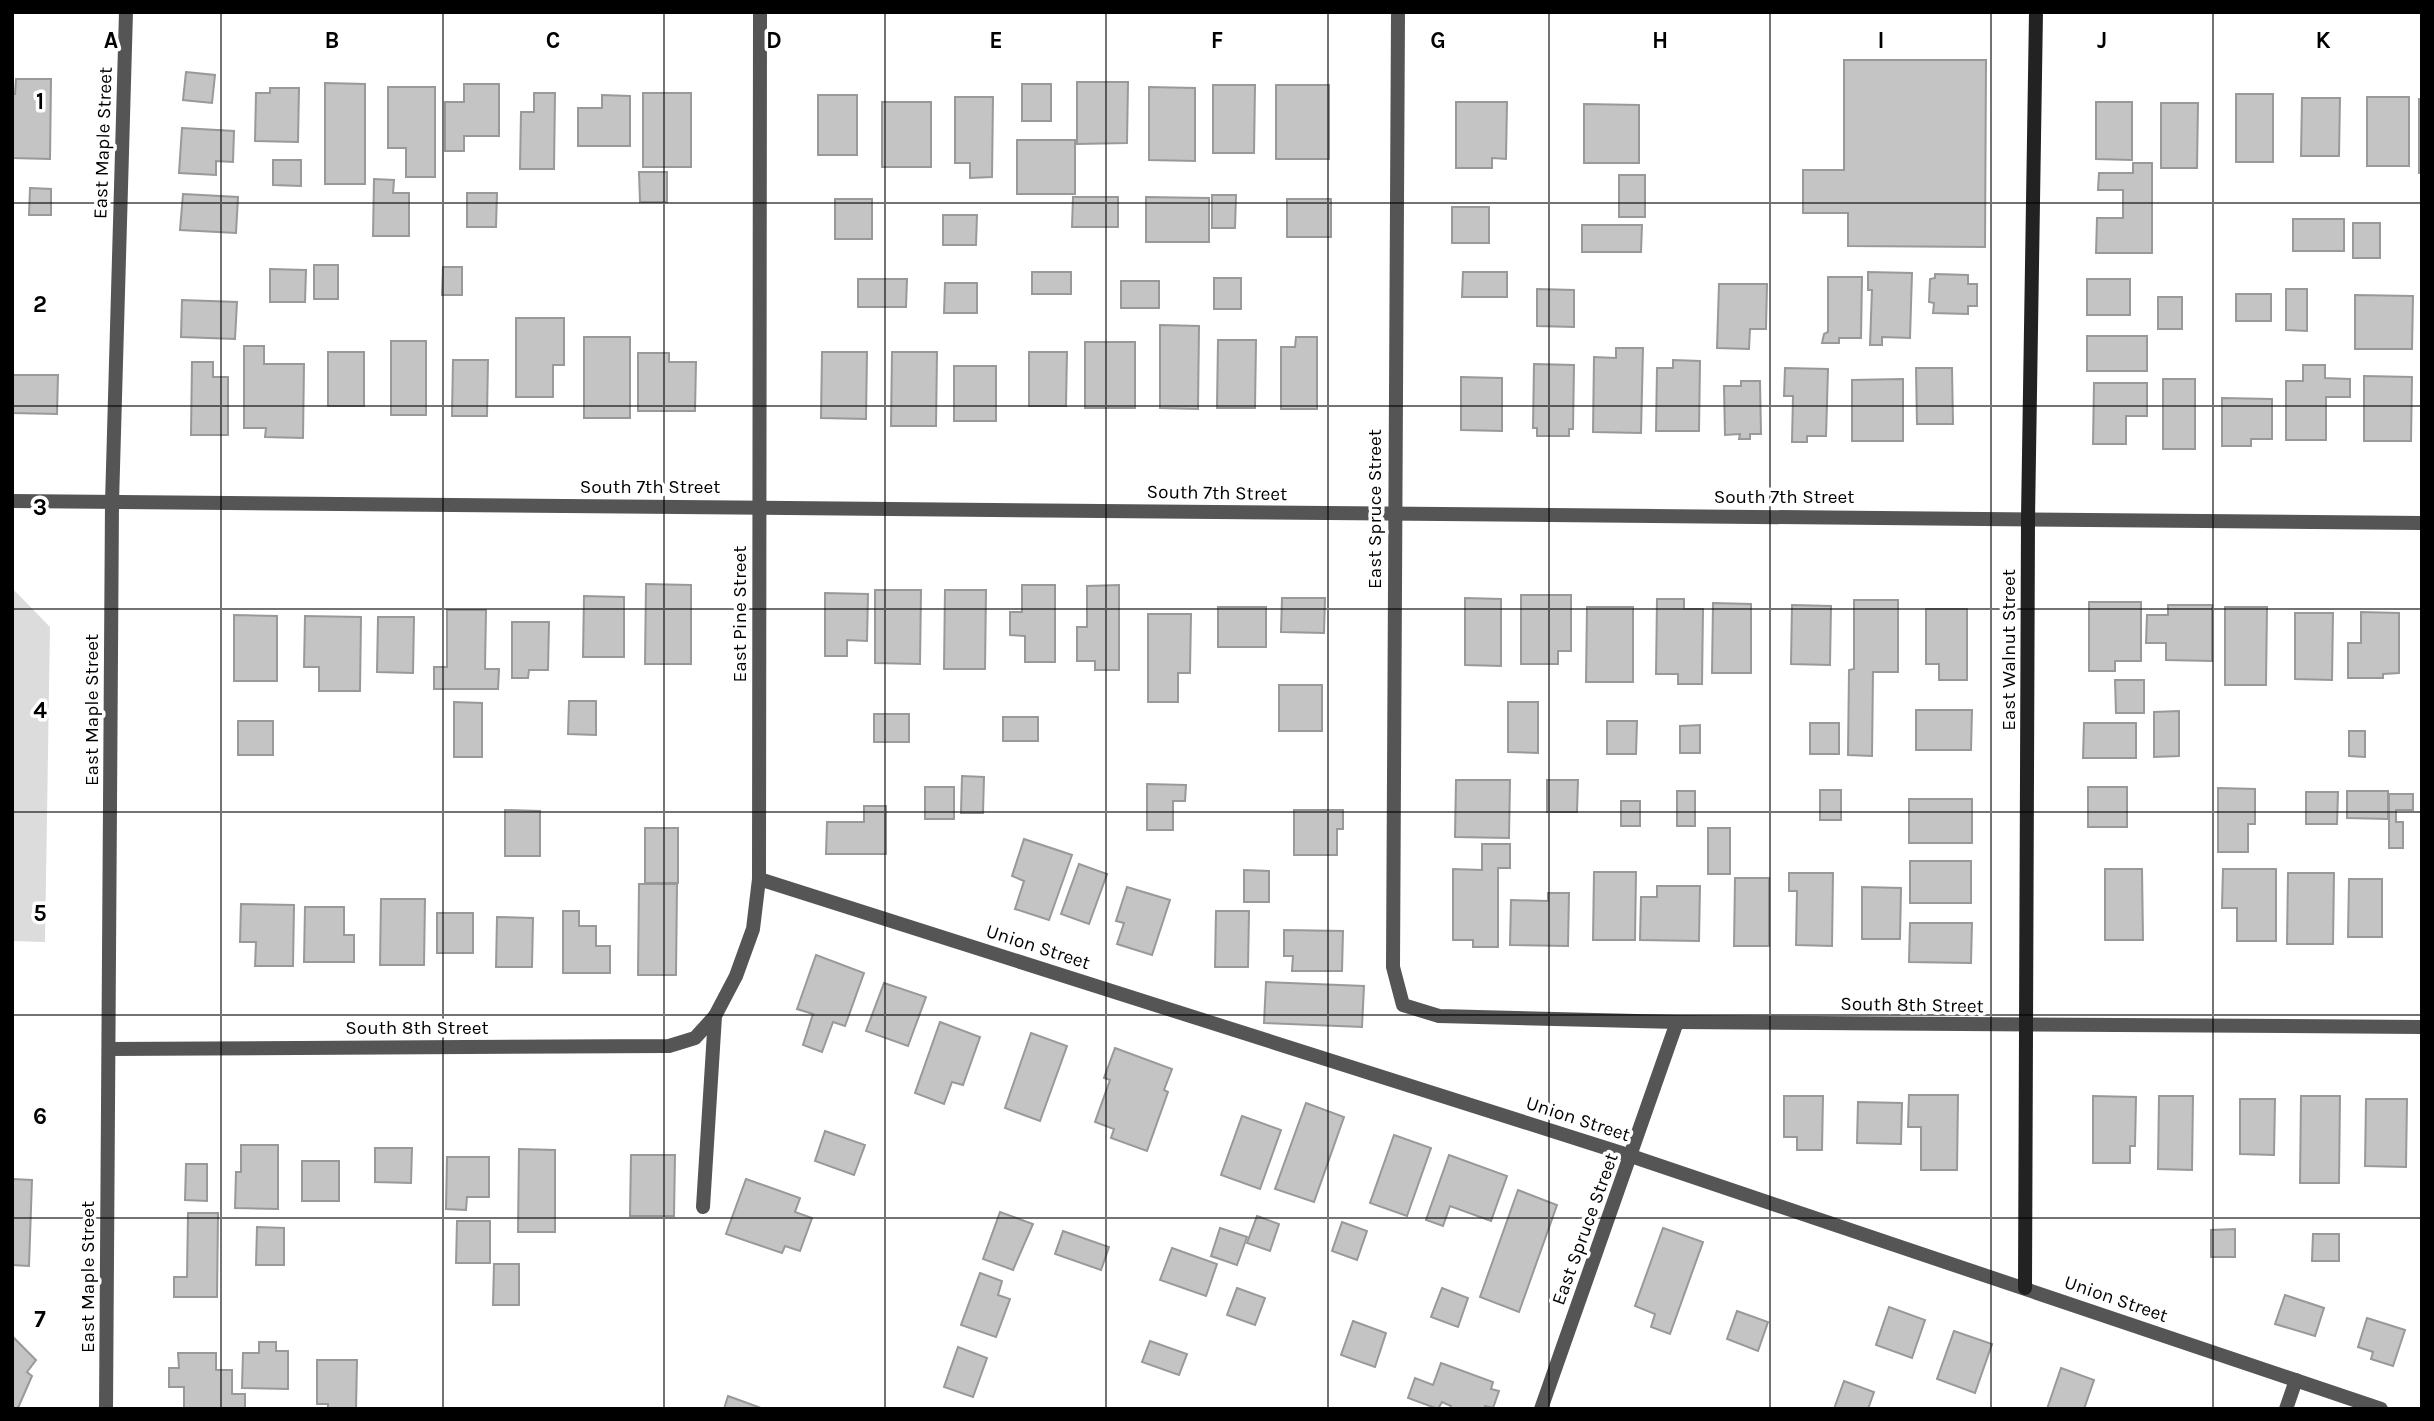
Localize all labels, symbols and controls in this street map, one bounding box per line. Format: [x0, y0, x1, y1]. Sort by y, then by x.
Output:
text: A [104, 27, 118, 54]
text: B [325, 27, 339, 54]
text: C [546, 27, 560, 54]
text: D [766, 27, 782, 54]
text: E [989, 27, 1003, 54]
text: F [1211, 27, 1223, 54]
text: G [1430, 27, 1446, 54]
text: H [1652, 27, 1668, 54]
text: I [1877, 27, 1885, 54]
text: J [2097, 27, 2107, 54]
text: K [2315, 27, 2331, 54]
street label: East Maple Street [89, 67, 117, 219]
text: 1 [36, 88, 44, 115]
text: 2 [33, 291, 47, 318]
street label: East Spruce Street [1364, 429, 1386, 589]
street label: South 7th Street [580, 476, 720, 498]
street label: South 7th Street [1146, 481, 1288, 505]
street label: South 7th Street [1714, 486, 1854, 508]
text: 3 [33, 494, 47, 521]
street label: East Pine Street [729, 546, 751, 682]
street label: East Walnut Street [1998, 569, 2020, 731]
street label: East Maple Street [81, 634, 103, 786]
text: 4 [33, 697, 47, 724]
text: 5 [33, 900, 47, 927]
street label: Union Street [983, 920, 1093, 974]
street label: South 8th Street [1840, 993, 1984, 1017]
street label: South 8th Street [345, 1017, 489, 1039]
street label: Union Street [1523, 1092, 1633, 1146]
text: 6 [33, 1103, 47, 1130]
street label: East Spruce Street [1547, 1150, 1623, 1308]
street label: East Maple Street [77, 1201, 99, 1353]
street label: Union Street [2061, 1271, 2171, 1327]
text: 7 [34, 1306, 46, 1333]

